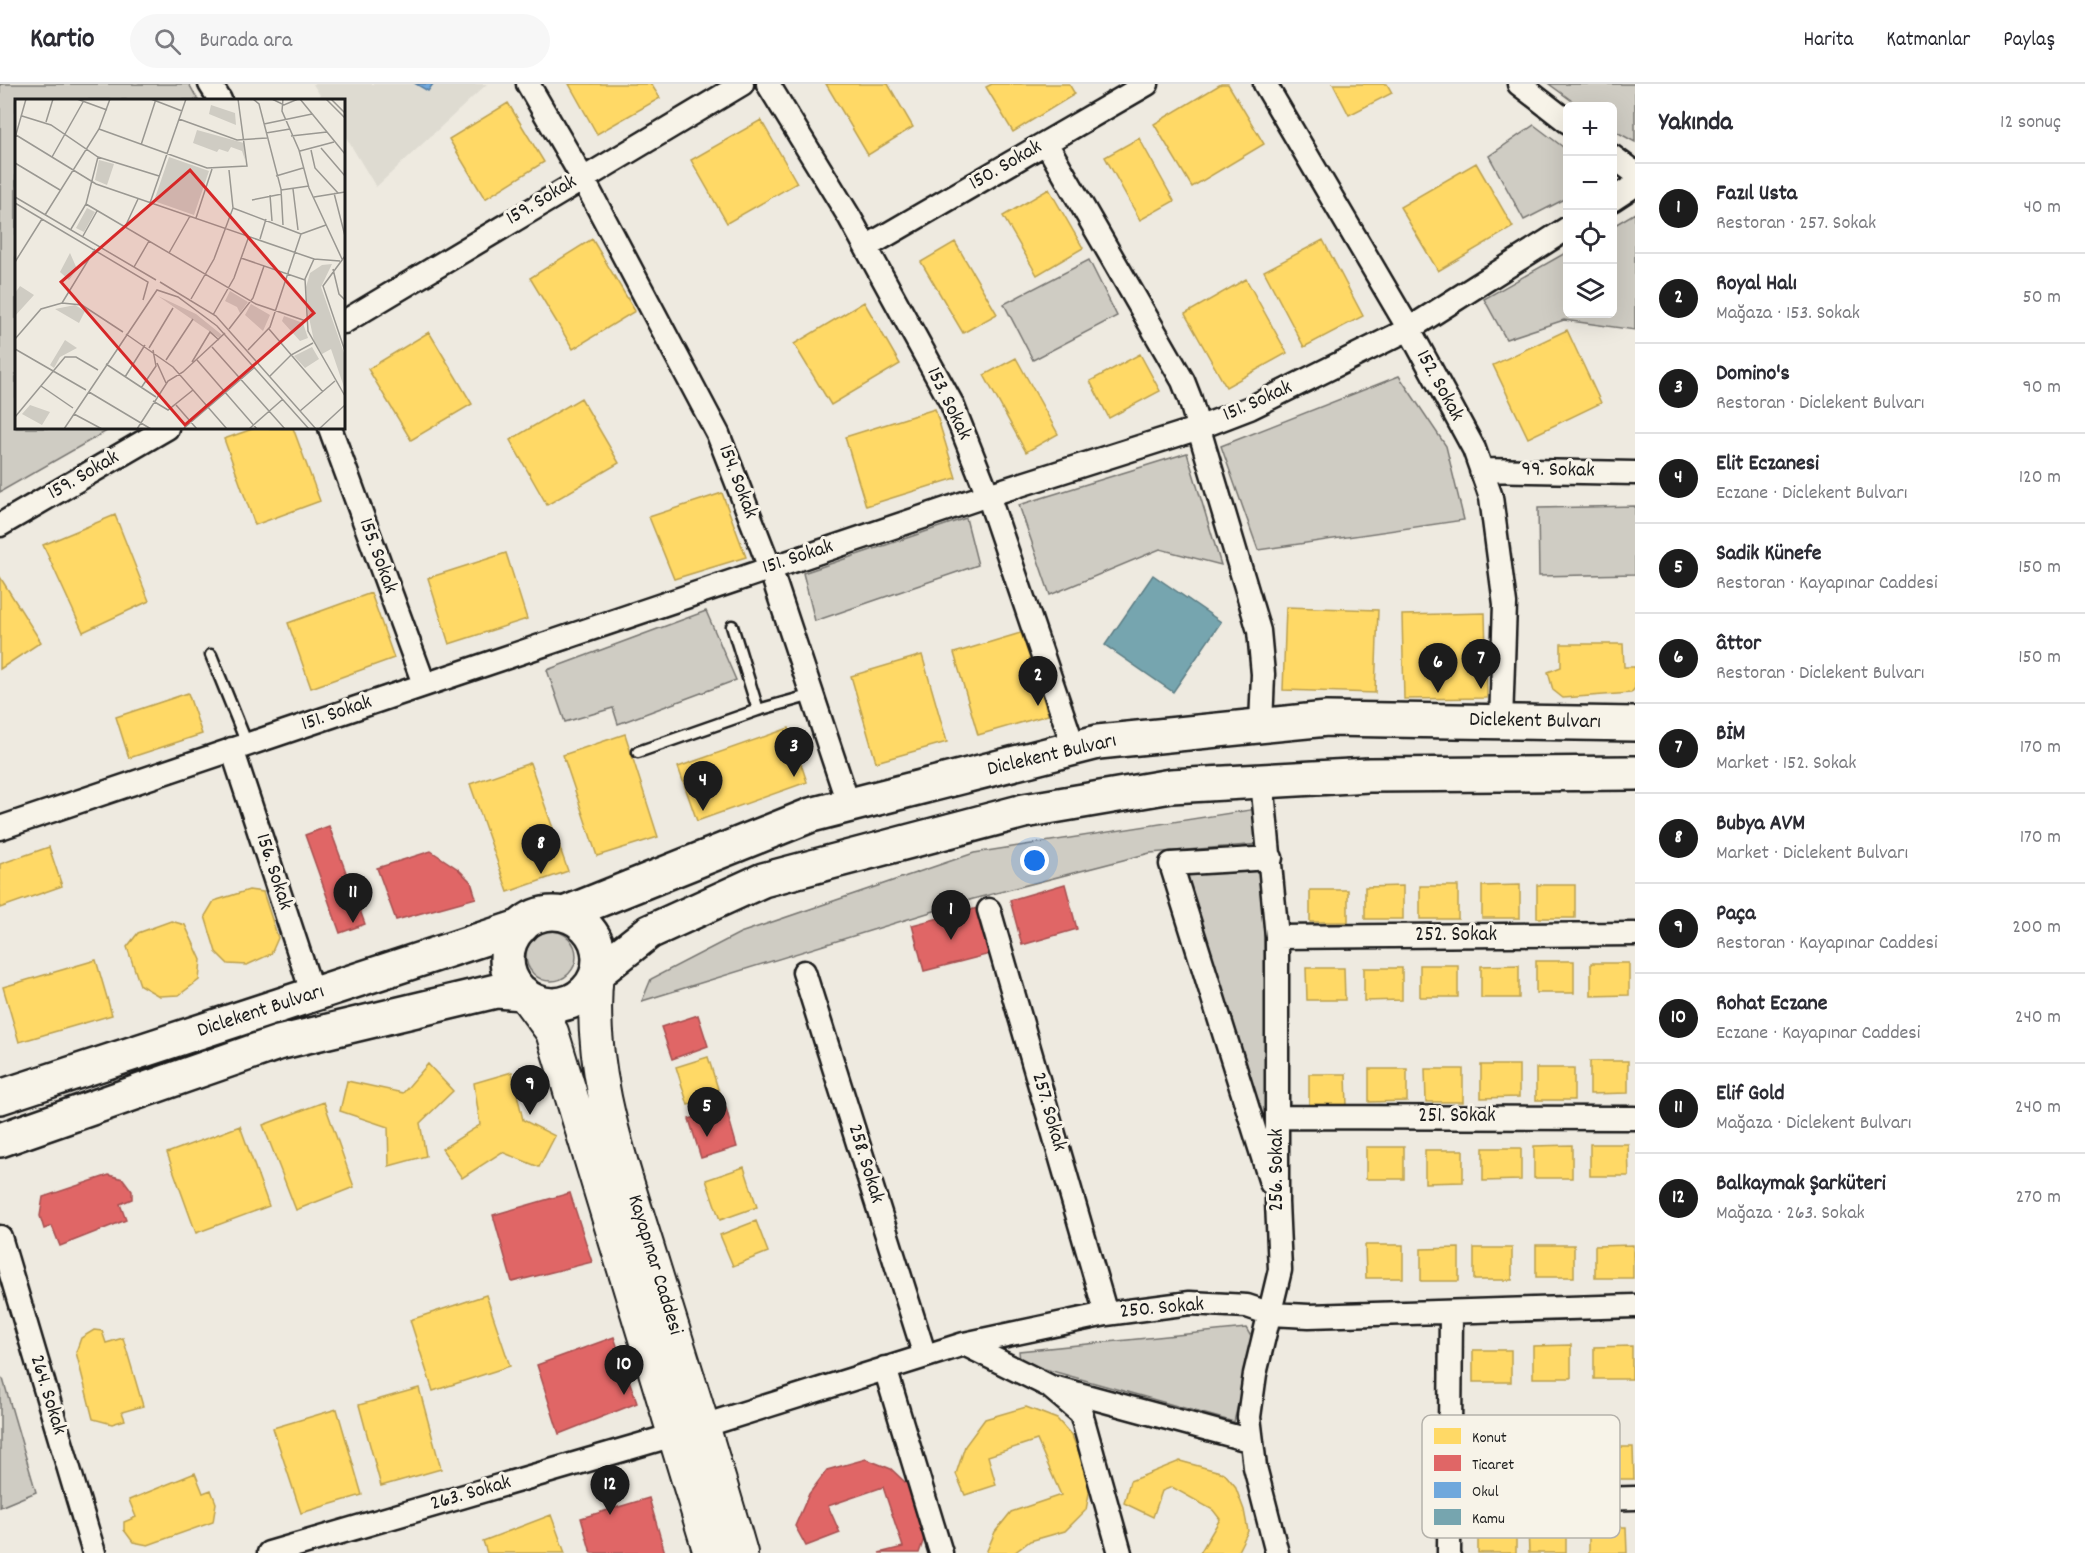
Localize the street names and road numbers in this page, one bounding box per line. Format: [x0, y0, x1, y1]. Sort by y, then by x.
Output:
street label: 150. Sokak [964, 133, 1048, 199]
street label: 159. Sokak [501, 168, 583, 234]
street label: 152. Sokak [1407, 345, 1471, 427]
street label: 153. Sokak [918, 363, 978, 445]
street label: 151. Sokak [1219, 373, 1297, 431]
street label: 154. Sokak [709, 441, 765, 523]
street label: 159. Sokak [43, 444, 125, 508]
street label: 99. Sokak [1521, 455, 1595, 487]
street label: 155. Sokak [350, 514, 404, 598]
street label: 151. Sokak [759, 532, 837, 584]
street label: 151. Sokak [298, 688, 376, 740]
street label: Diclekent Bulvarı [1469, 706, 1601, 738]
street label: Diclekent Bulvarı [984, 727, 1120, 785]
street label: 156. Sokak [247, 830, 299, 914]
street label: 252. Sokak [1415, 921, 1497, 951]
street label: Diclekent Bulvarı [194, 977, 328, 1047]
street label: 257. Sokak [1022, 1069, 1074, 1155]
street label: 251. Sokak [1418, 1102, 1496, 1132]
street label: 258. Sokak [839, 1121, 891, 1207]
street label: 256. Sokak [1263, 1128, 1293, 1212]
street label: Kayapınar Caddesi [618, 1191, 690, 1339]
street label: 250. Sokak [1119, 1290, 1205, 1328]
street label: 264. Sokak [21, 1351, 73, 1439]
street label: 263. Sokak [427, 1468, 515, 1520]

